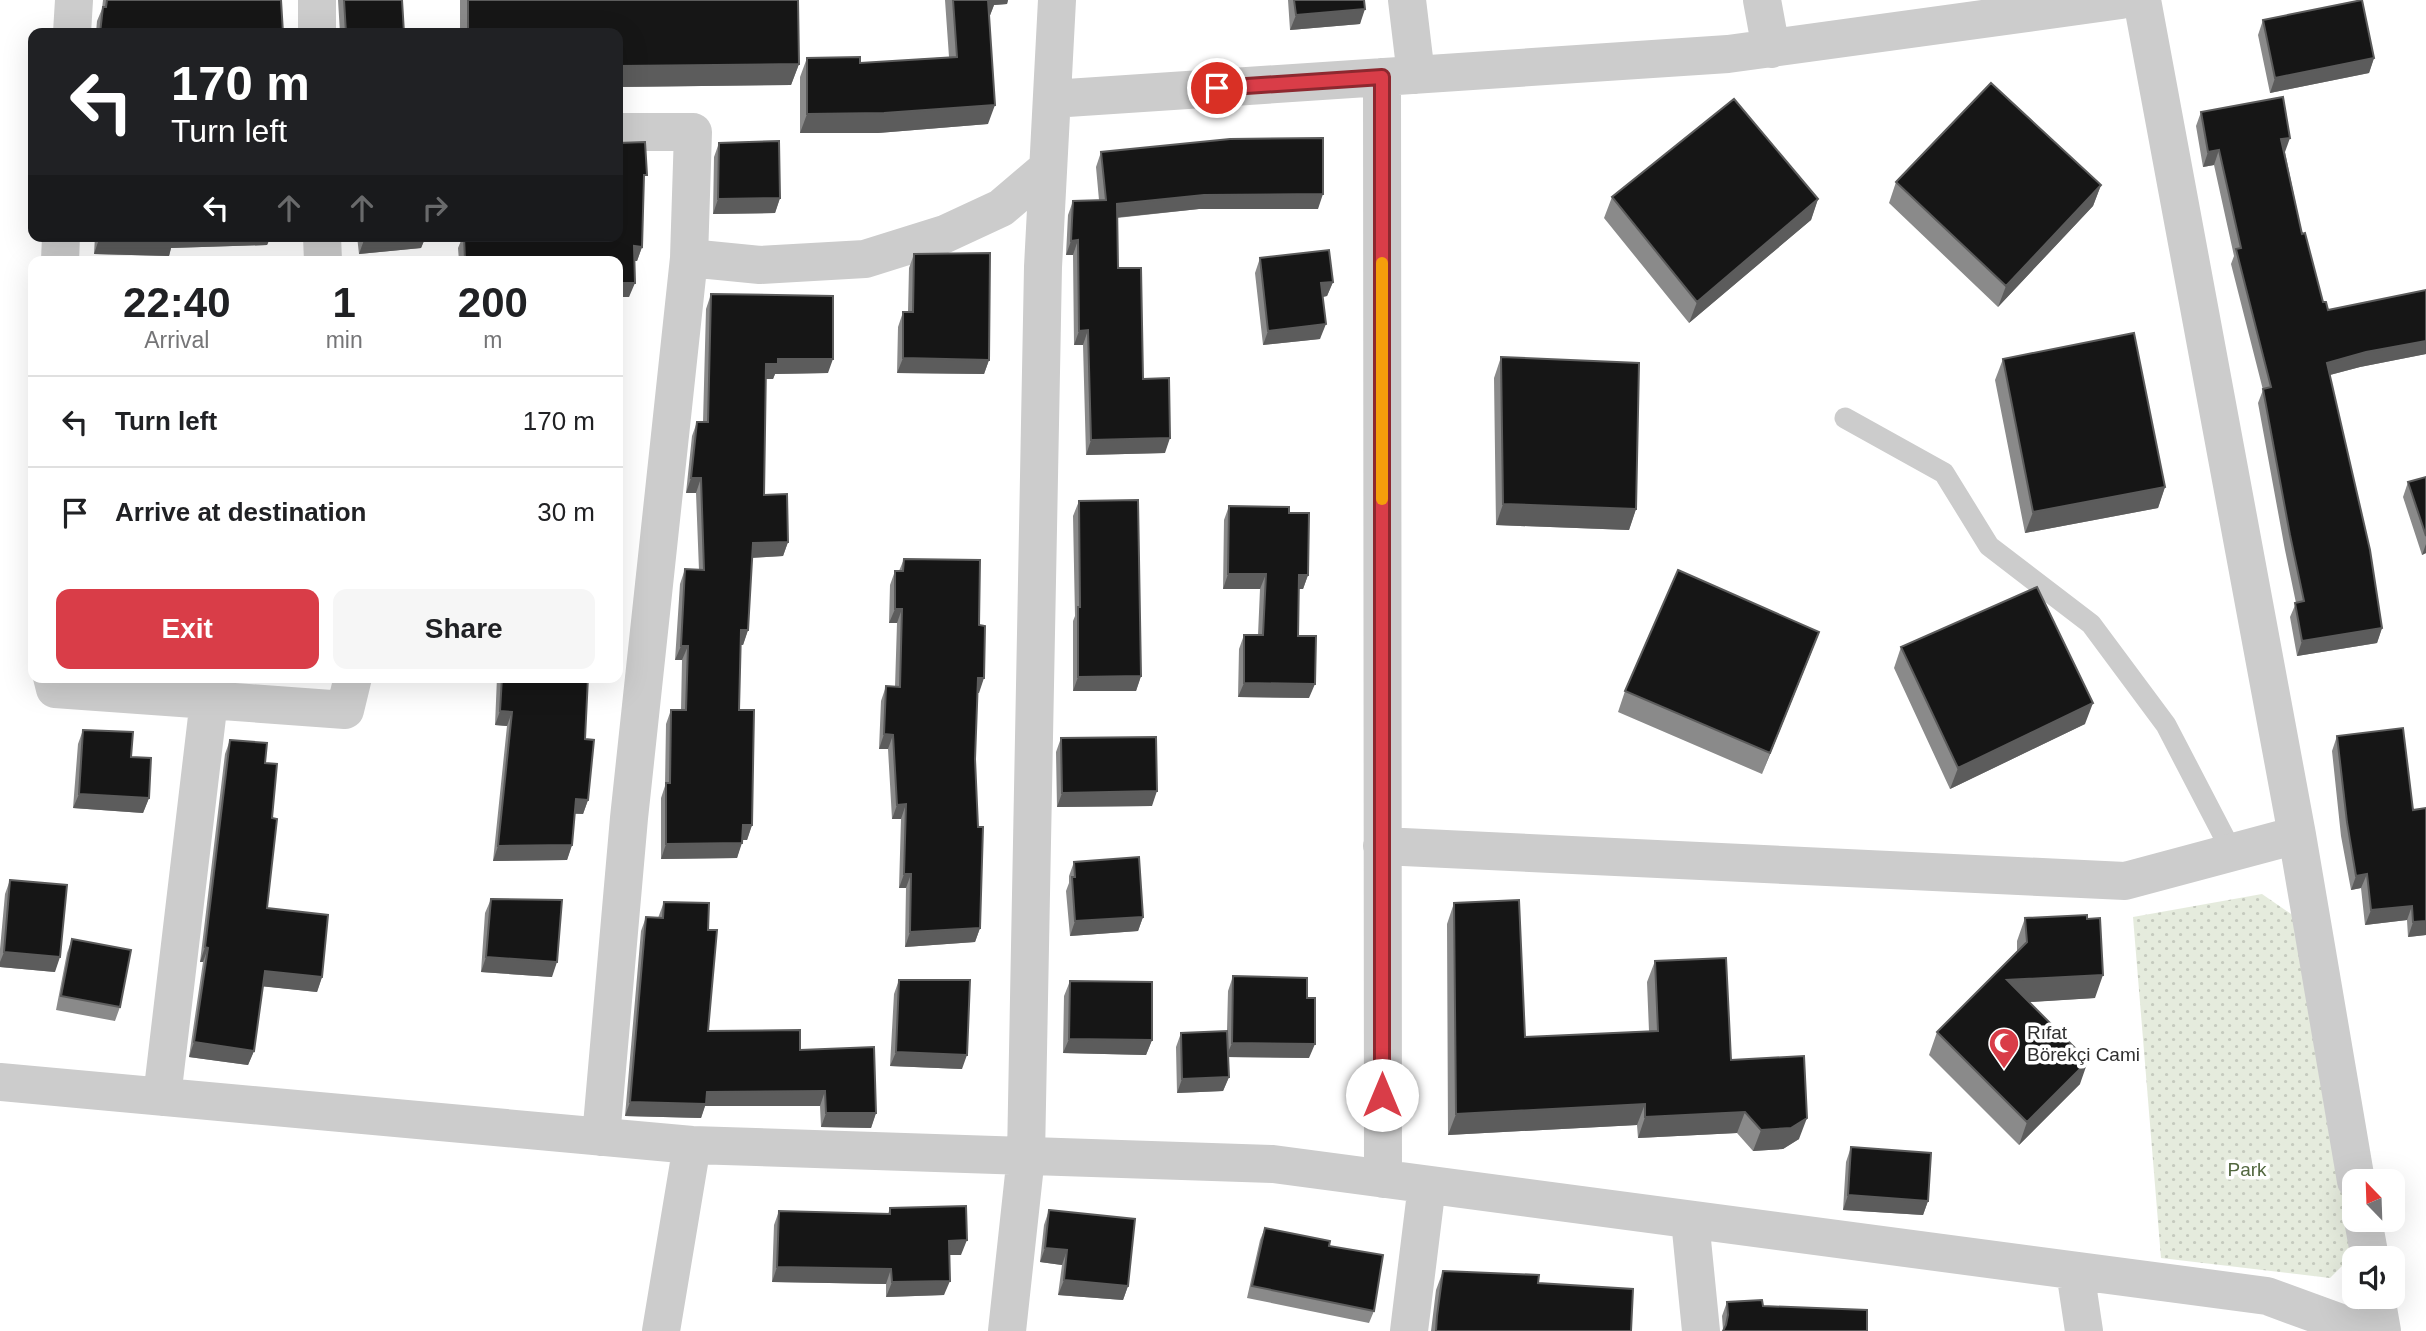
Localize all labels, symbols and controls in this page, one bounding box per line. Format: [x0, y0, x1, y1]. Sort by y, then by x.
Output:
icon: left [56, 56, 147, 147]
text: 170 m [171, 56, 310, 110]
pin [1187, 58, 1247, 118]
icon: arrive [1198, 69, 1236, 107]
text: Turn left [171, 113, 287, 149]
icon: left [197, 189, 235, 227]
icon: ahead [270, 189, 308, 227]
icon: ahead [343, 189, 381, 227]
icon: right [416, 189, 454, 227]
text: 22:40 [123, 279, 231, 326]
text: 1 [332, 279, 356, 326]
text: 200 [458, 279, 528, 326]
text: Arrival [144, 327, 209, 353]
text: min [326, 327, 363, 353]
text: m [483, 327, 502, 353]
icon: left [56, 403, 94, 441]
text: Turn left [115, 406, 217, 436]
text: 170 m [523, 406, 595, 436]
icon: arrive [56, 494, 94, 532]
text: Arrive at destination [115, 497, 366, 527]
text: 30 m [537, 497, 595, 527]
button: Exit [56, 589, 319, 669]
button: Share [333, 589, 595, 669]
place label: Rıfat Börekçi Cami [2027, 1022, 2140, 1065]
mosque icon: Rıfat Börekçi Cami [1987, 1026, 2021, 1070]
position arrow [1345, 1058, 1419, 1132]
park label: Park [2227, 1159, 2267, 1180]
north arrow [2342, 1169, 2404, 1232]
map controls [2342, 1169, 2405, 1309]
button: sound [2342, 1246, 2405, 1309]

